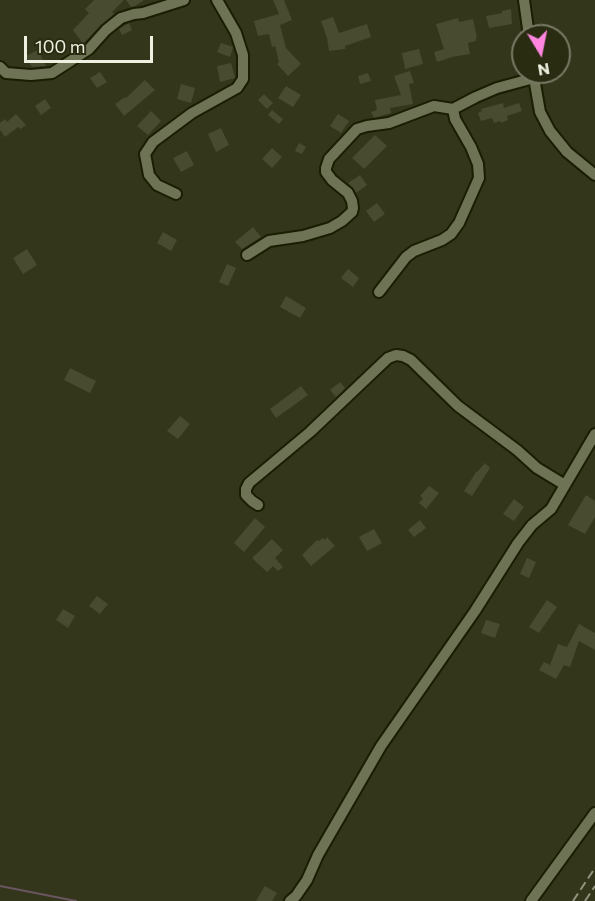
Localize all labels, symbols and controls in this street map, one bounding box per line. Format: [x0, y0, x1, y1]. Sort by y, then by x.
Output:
scale bar [27, 24, 156, 62]
north arrow [511, 24, 571, 84]
text: 100 m [35, 35, 85, 57]
text: N [536, 60, 551, 81]

